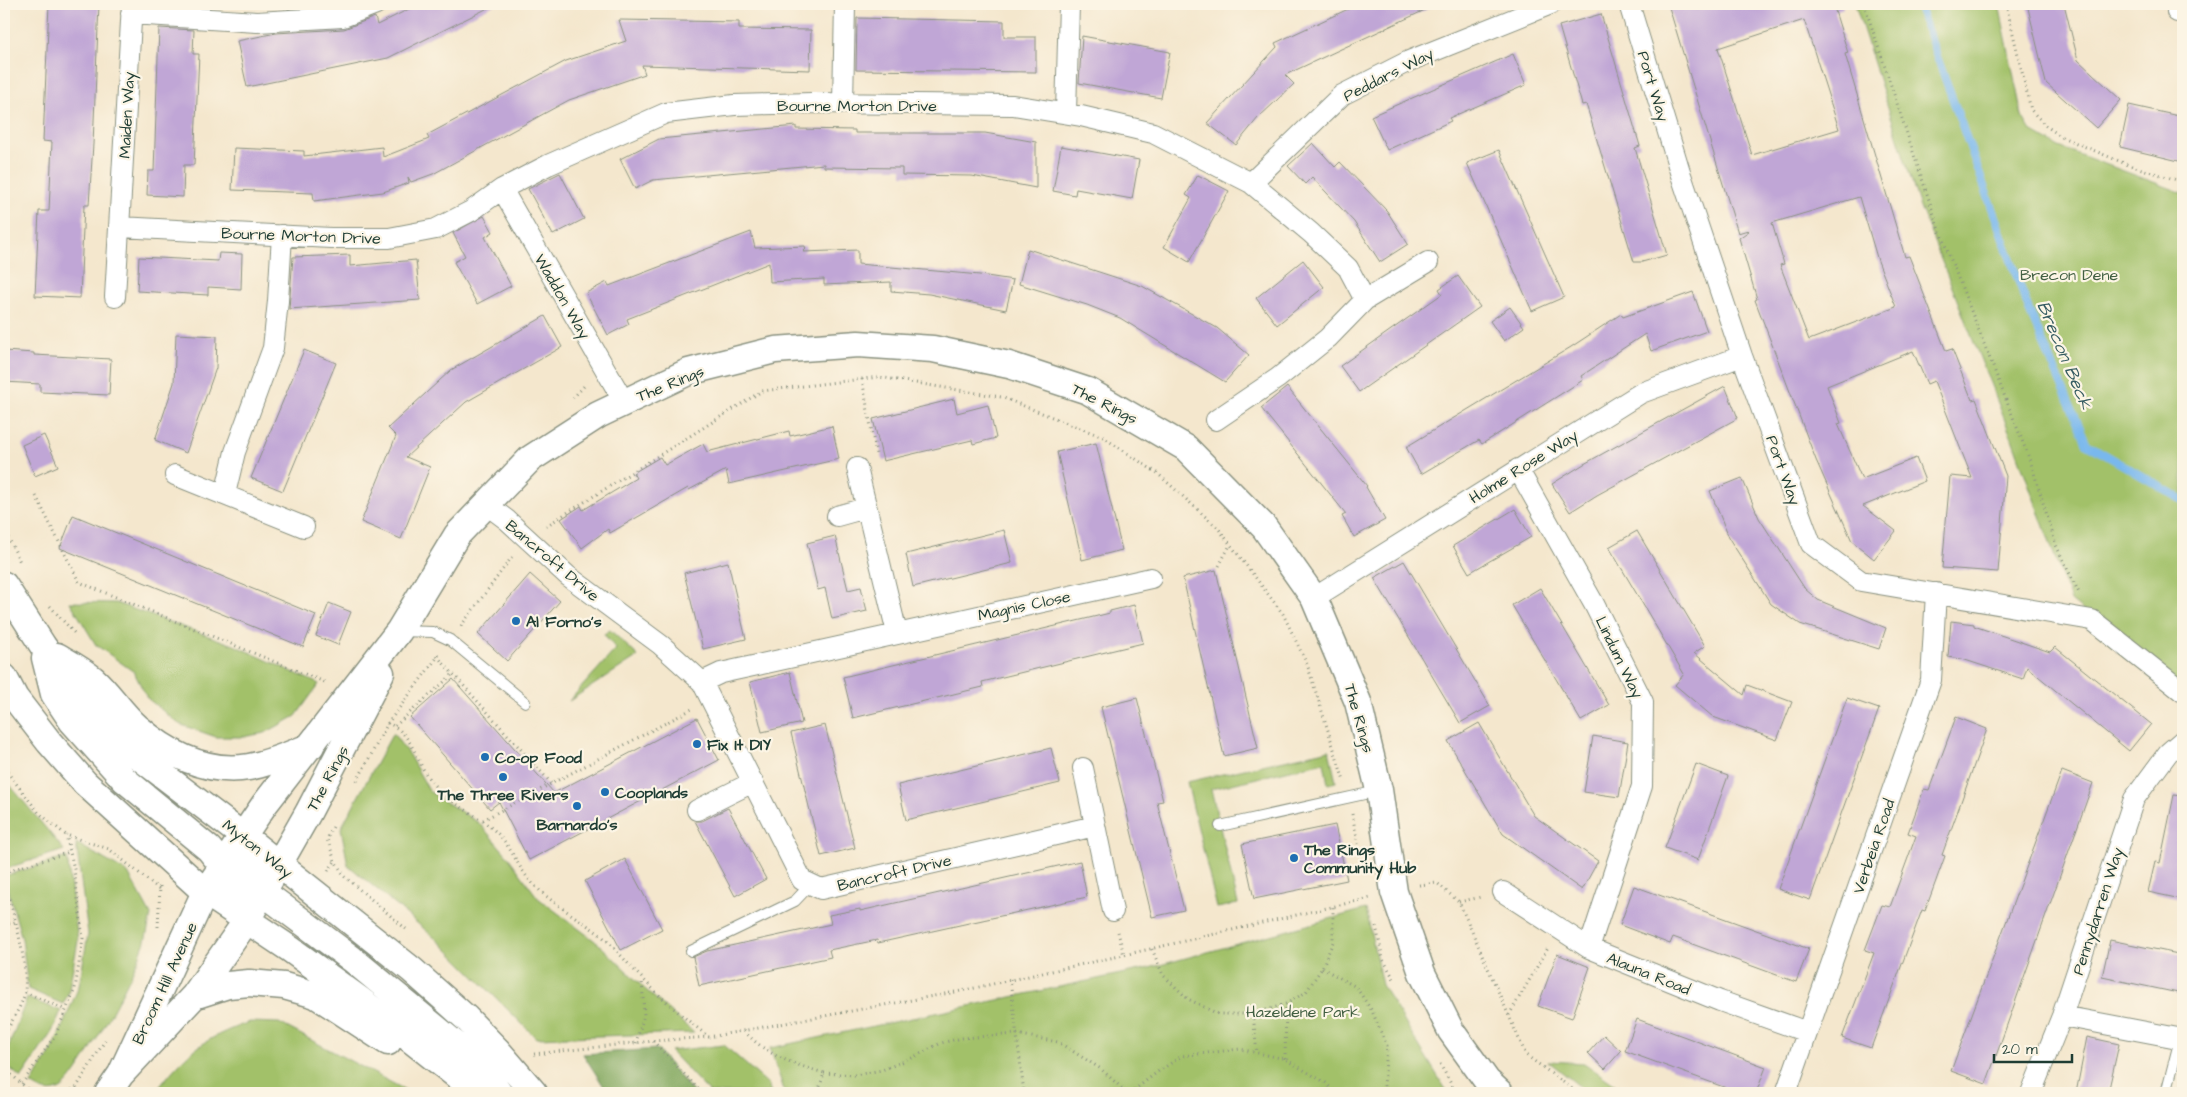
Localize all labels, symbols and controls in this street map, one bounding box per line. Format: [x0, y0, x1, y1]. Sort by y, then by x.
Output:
street label: Peddars Way [1340, 43, 1438, 108]
street label: Port Way [1631, 48, 1674, 125]
street label: Maiden Way [114, 71, 141, 159]
street label: Bourne Morton Drive [777, 95, 937, 117]
street label: Bourne Morton Drive [221, 222, 382, 250]
street label: Waddon Way [528, 250, 596, 344]
park label: Brecon Dene [2020, 264, 2118, 286]
water label: Brecon Beck [2031, 297, 2099, 414]
street label: The Rings [633, 360, 708, 408]
street label: The Rings [1067, 378, 1141, 431]
street label: Holme Rose Way [1465, 424, 1583, 510]
street label: Port Way [1759, 432, 1806, 509]
street label: Bancroft Drive [501, 515, 604, 607]
street label: Magnis Close [976, 585, 1073, 627]
place label: Al Forno's [526, 611, 602, 633]
street label: Lindum Way [1589, 613, 1649, 703]
marker: Al Forno's [510, 615, 522, 627]
street label: The Rings [1338, 681, 1379, 756]
place label: Fix It DIY [707, 734, 772, 756]
marker: Fix It DIY [691, 738, 703, 750]
street label: The Rings [301, 742, 355, 815]
place label: Co-op Food [495, 747, 583, 769]
marker: Co-op Food [479, 751, 491, 763]
marker: The Three Rivers [497, 771, 509, 783]
place label: Cooplands [615, 782, 688, 804]
place label: The Three Rivers [436, 784, 569, 806]
marker: Cooplands [599, 786, 611, 798]
street label: Verbeia Road [1847, 796, 1900, 897]
marker: Barnardo's [571, 800, 583, 812]
street label: Myton Way [217, 814, 297, 884]
place label: Barnardo's [536, 814, 618, 836]
place label: The Rings Community Hub [1303, 839, 1416, 880]
street label: Pennydarren Way [2067, 845, 2130, 978]
street label: Bancroft Drive [835, 849, 954, 897]
marker: The Rings Community Hub [1288, 852, 1300, 864]
street label: Broom Hill Avenue [127, 918, 203, 1048]
street label: Alauna Road [1604, 947, 1694, 1001]
park label: Hazeldene Park [1246, 1001, 1360, 1023]
scale bar [1994, 1032, 2072, 1064]
text: 20 m [2002, 1039, 2038, 1060]

